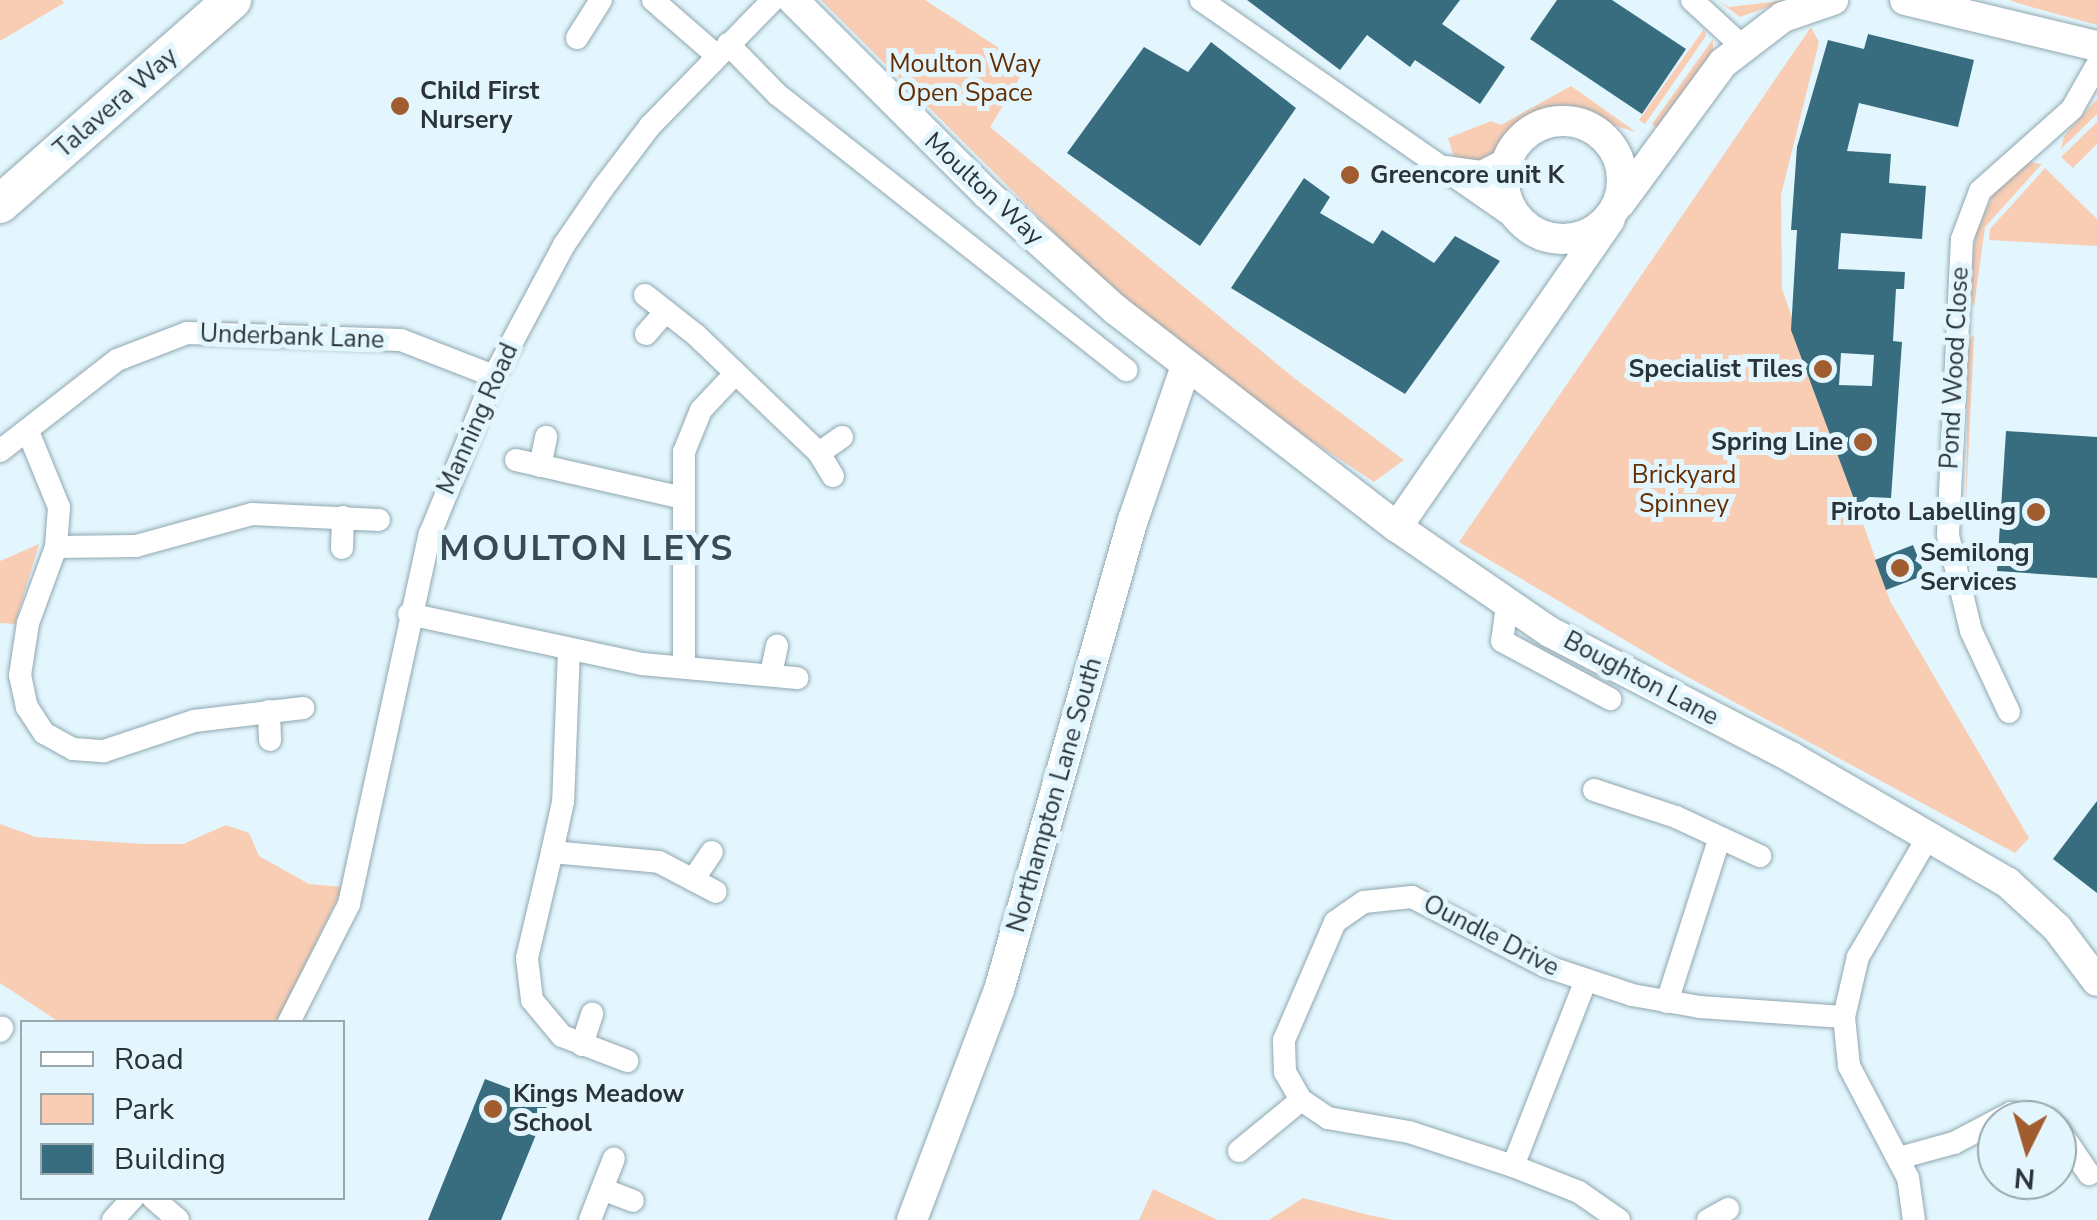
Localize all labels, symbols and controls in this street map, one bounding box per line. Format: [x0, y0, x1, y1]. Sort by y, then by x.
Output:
street label: Talavera Way [48, 41, 184, 165]
park label: Moulton Way Open Space [889, 50, 1041, 109]
place label: Child First Nursery [420, 77, 539, 136]
marker: Child First Nursery [389, 95, 411, 117]
street label: Moulton Way [918, 126, 1050, 252]
place label: Greencore unit K [1370, 160, 1564, 190]
marker: Greencore unit K [1339, 164, 1361, 186]
street label: Pond Wood Close [1935, 266, 1975, 470]
street label: Underbank Lane [199, 319, 385, 355]
street label: Manning Road [431, 339, 525, 499]
place label: Specialist Tiles [1629, 354, 1803, 384]
marker: Specialist Tiles [1812, 358, 1834, 380]
place label: Spring Line [1711, 427, 1843, 457]
marker: Spring Line [1852, 431, 1874, 453]
park label: Brickyard Spinney [1632, 461, 1736, 520]
place label: Piroto Labelling [1831, 497, 2016, 527]
marker: Piroto Labelling [2025, 501, 2047, 523]
district label: MOULTON LEYS [439, 528, 735, 570]
place label: Semilong Services [1920, 539, 2030, 598]
marker: Semilong Services [1889, 557, 1911, 579]
street label: Boughton Lane [1558, 626, 1724, 732]
street label: Northampton Lane South [1001, 654, 1109, 936]
street label: Oundle Drive [1418, 889, 1564, 983]
legend [20, 1020, 345, 1200]
text: Road [114, 1039, 184, 1080]
place label: Kings Meadow School [513, 1080, 684, 1139]
text: Park [114, 1089, 174, 1130]
marker: Kings Meadow School [482, 1098, 504, 1120]
north arrow [1977, 1100, 2077, 1200]
text: Building [114, 1139, 226, 1180]
text: N [2012, 1158, 2037, 1198]

